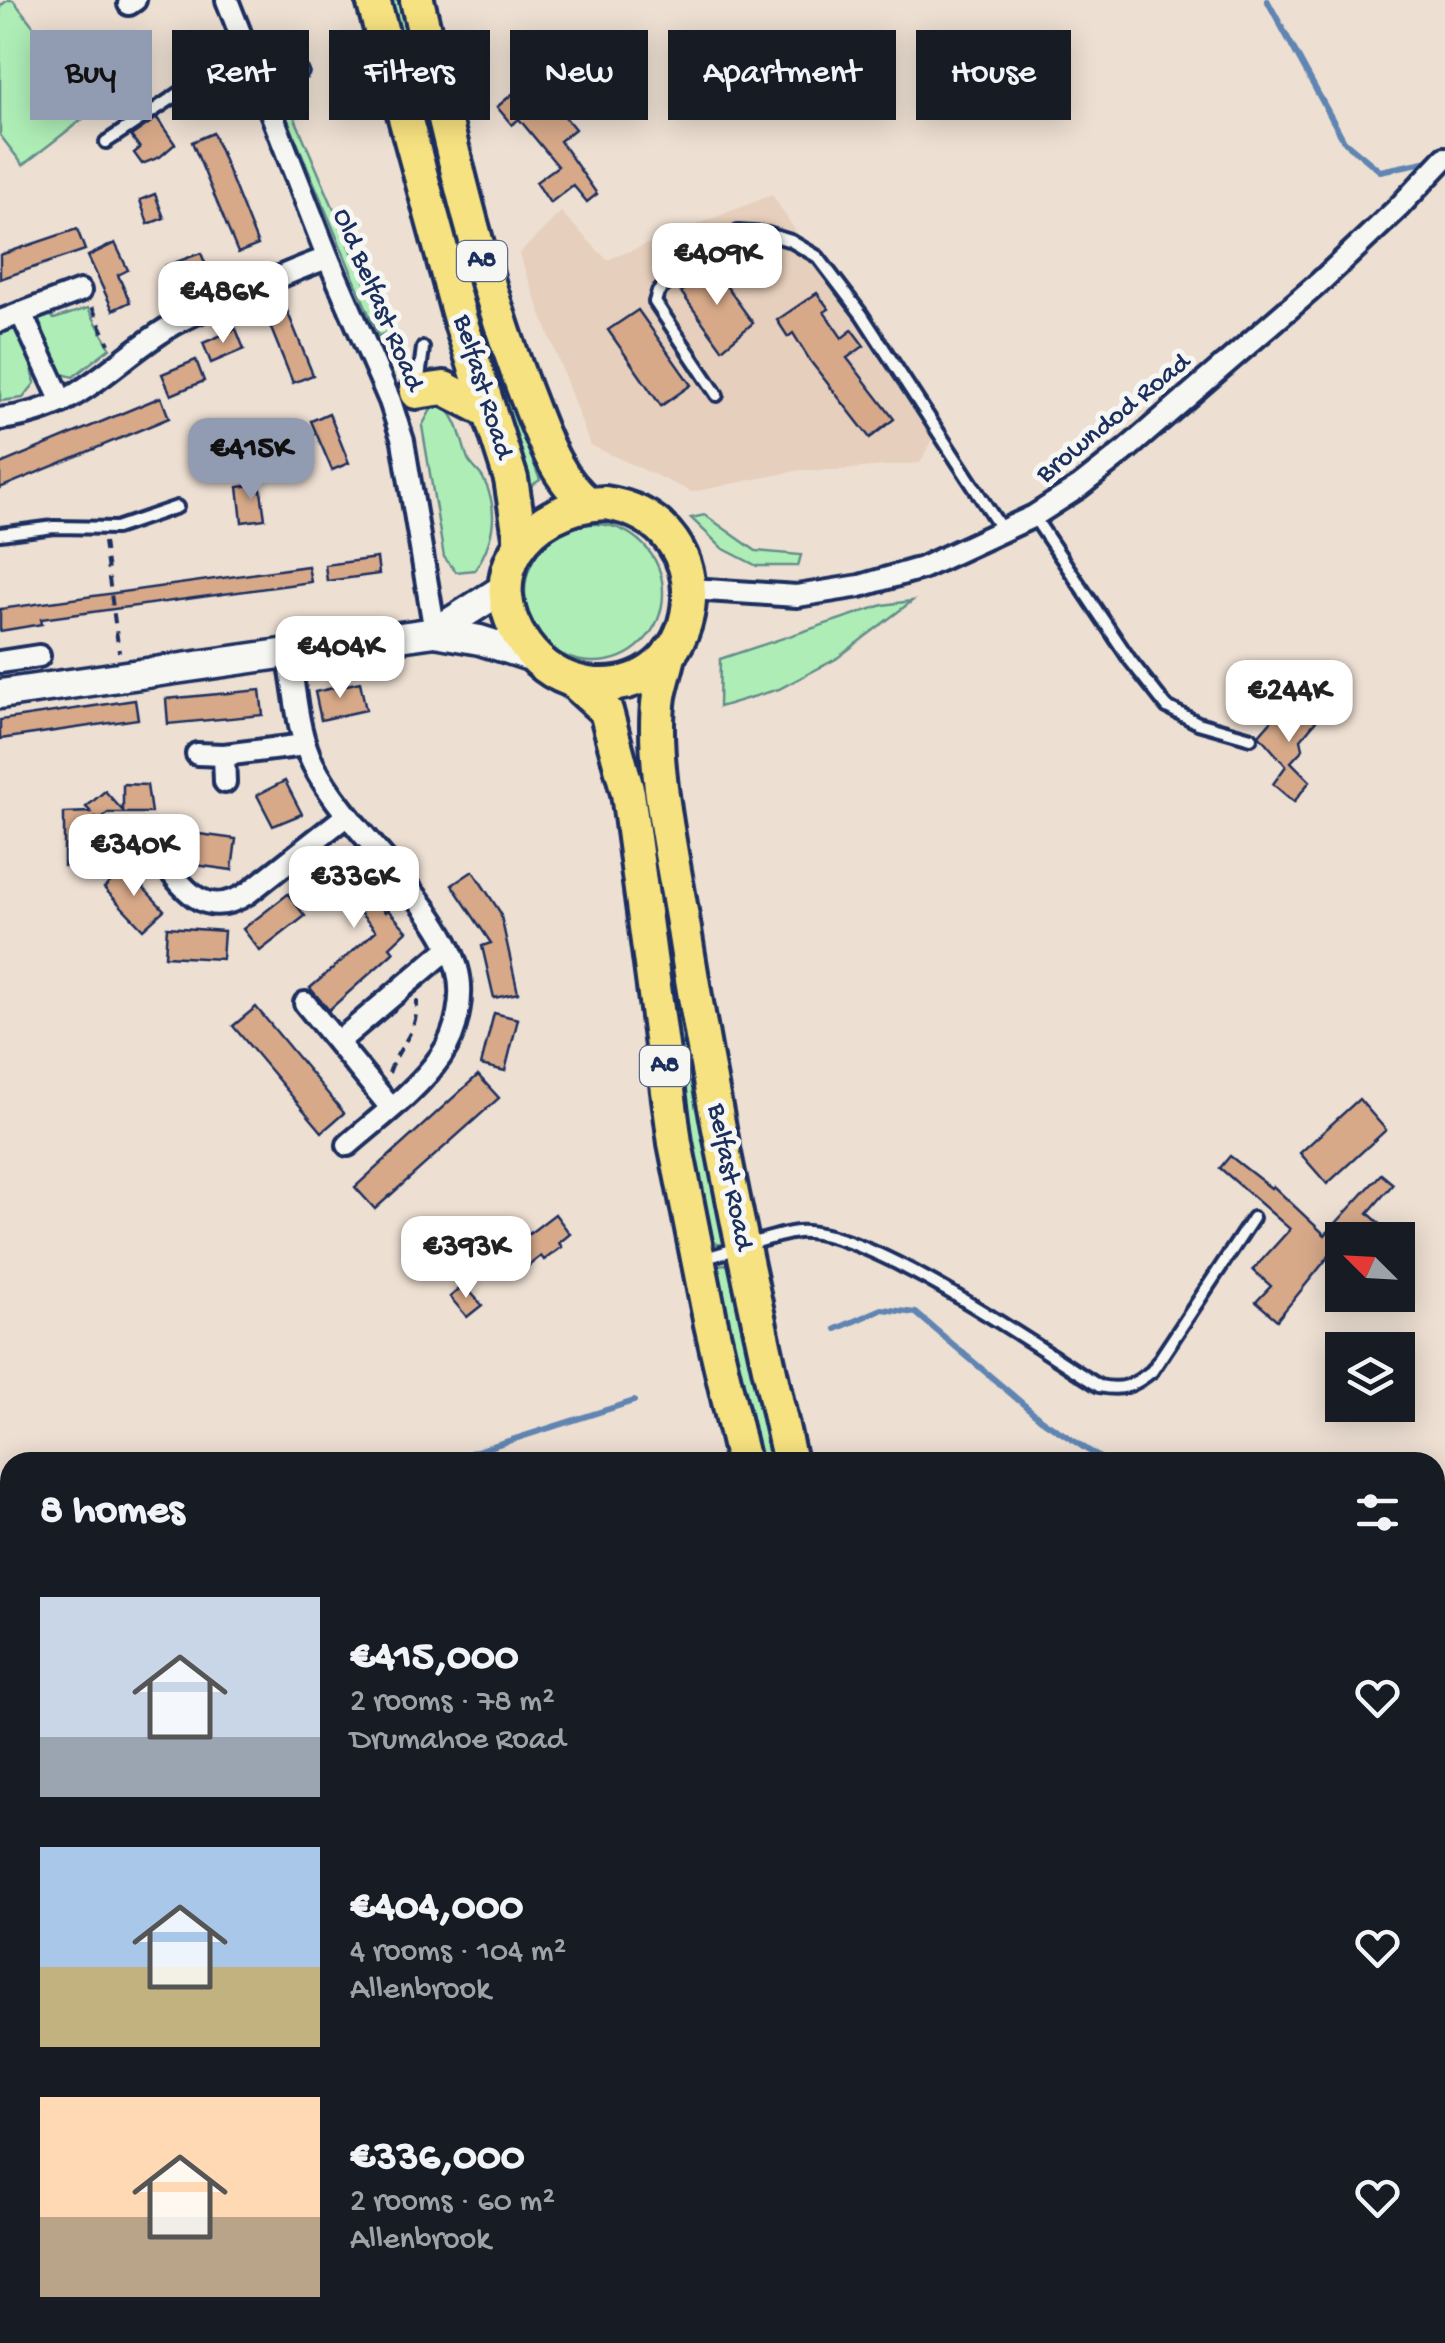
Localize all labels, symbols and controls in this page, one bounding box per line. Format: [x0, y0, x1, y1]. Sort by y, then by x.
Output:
chip: Buy [30, 30, 152, 120]
chip: Rent [172, 30, 309, 120]
chip: Filters [329, 30, 490, 120]
chip: New [510, 30, 648, 120]
chip: Apartment [668, 30, 896, 120]
chip: House [916, 30, 1071, 120]
street label: Old Belfast Road [324, 204, 431, 398]
pin: €409K [647, 223, 787, 308]
text: €409K [674, 236, 760, 274]
road number: A8 [457, 241, 507, 281]
pin: €486K [153, 261, 293, 346]
text: €486K [180, 274, 266, 312]
street label: Belfast Road [444, 310, 520, 465]
street label: Browndod Road [1029, 345, 1200, 492]
pin: €415K [181, 418, 321, 503]
text: €415K [210, 431, 292, 469]
pin: €404K [270, 616, 410, 701]
text: €404K [297, 629, 383, 667]
pin: €244K [1219, 660, 1359, 745]
text: €244K [1248, 673, 1330, 711]
pin: €340K [64, 814, 204, 899]
text: €340K [91, 827, 177, 865]
pin: €336K [284, 846, 424, 931]
text: €336K [311, 859, 397, 897]
road number: A8 [640, 1046, 690, 1086]
street label: Belfast Road [698, 1100, 760, 1256]
pin: €393K [396, 1216, 536, 1301]
north arrow [1325, 1222, 1415, 1312]
map controls [1325, 1222, 1415, 1422]
text: €393K [423, 1229, 509, 1267]
button: layers [1325, 1332, 1415, 1422]
icon: filters [1350, 1485, 1405, 1540]
text: 8 homes [40, 1488, 184, 1537]
text: €415,000 [350, 1635, 519, 1684]
icon: home [120, 1637, 240, 1757]
icon: heart [1350, 1670, 1405, 1725]
text: 2 rooms · 78 m² [350, 1684, 555, 1722]
text: Drumahoe Road [350, 1722, 565, 1760]
text: €404,000 [350, 1885, 523, 1934]
icon: home [120, 1887, 240, 2007]
icon: heart [1350, 1920, 1405, 1975]
text: 4 rooms · 104 m² [350, 1934, 566, 1972]
text: Allenbrook [350, 1972, 490, 2010]
text: €336,000 [350, 2135, 525, 2184]
icon: home [120, 2137, 240, 2257]
icon: heart [1350, 2170, 1405, 2225]
text: 2 rooms · 60 m² [350, 2184, 555, 2222]
text: Allenbrook [350, 2222, 490, 2260]

